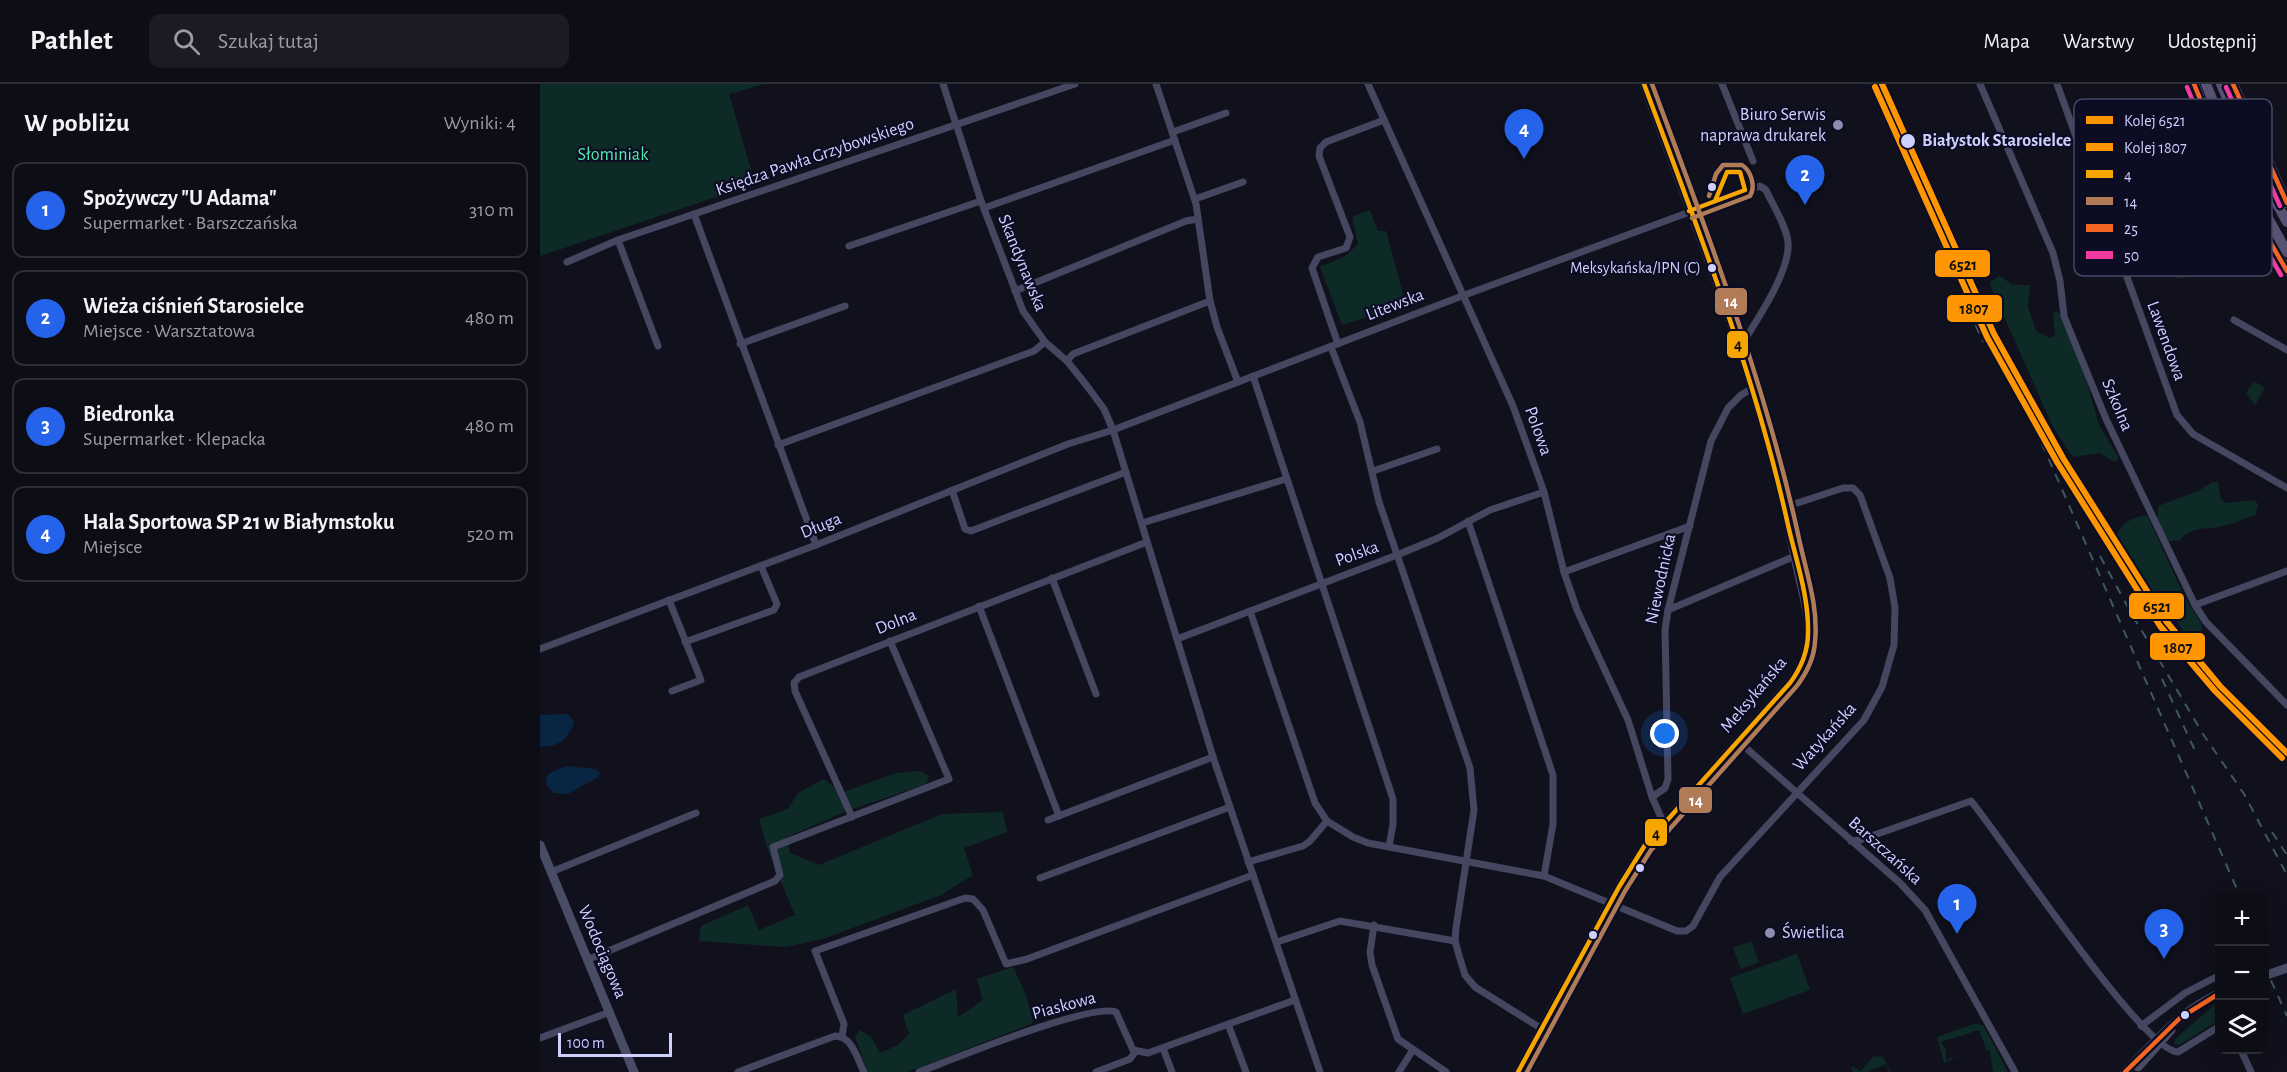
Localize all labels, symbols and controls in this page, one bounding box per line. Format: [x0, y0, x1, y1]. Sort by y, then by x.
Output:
search box [149, 14, 569, 68]
icon: search [170, 25, 203, 58]
text: Pathlet [30, 27, 113, 55]
text: Szukaj tutaj [218, 30, 319, 52]
text: Mapa [1984, 31, 2030, 52]
text: Warstwy [2063, 31, 2134, 52]
text: Udostępnij [2167, 31, 2257, 52]
legend [2074, 99, 2272, 276]
place label: Biuro Serwis naprawa drukarek [1700, 106, 1827, 145]
text: W pobliżu [24, 110, 130, 136]
pin: 4 [1504, 110, 1544, 159]
text: Wyniki: 4 [443, 113, 516, 133]
text: Kolej 6521 [2124, 113, 2185, 130]
street label: Księdza Pawła Grzybowskiego [713, 114, 917, 199]
marker: Biuro Serwis naprawa drukarek [1831, 118, 1845, 132]
marker: Białystok Starosielce [1899, 132, 1917, 150]
place label: Białystok Starosielce [1922, 132, 2071, 150]
text: Kolej 1807 [2124, 140, 2187, 157]
park label: Słominiak [578, 146, 649, 164]
pin: 2 [1786, 156, 1824, 205]
text: 4 [2124, 167, 2132, 183]
unlabelled marker [1706, 181, 1718, 193]
text: Spożywczy "U Adama" [83, 187, 277, 209]
text: 14 [2124, 194, 2138, 210]
text: 1 [42, 200, 49, 220]
text: 310 m [469, 200, 514, 220]
street label: Skandynawska [994, 212, 1050, 314]
text: Supermarket · Barszczańska [83, 213, 298, 233]
text: 25 [2124, 221, 2138, 237]
text: 50 [2124, 248, 2139, 264]
line badge: 6521 [1934, 249, 1991, 278]
text: 6521 [1949, 257, 1977, 273]
place label: Meksykańska/IPN (C) [1570, 260, 1701, 277]
marker: Meksykańska/IPN (C) [1706, 262, 1718, 274]
street label: Litewska [1363, 286, 1427, 324]
line badge: 14 [1714, 287, 1748, 316]
text: 14 [1724, 294, 1738, 310]
line badge: 1807 [1946, 294, 2003, 323]
text: Wieża ciśnień Starosielce [83, 295, 304, 317]
street label: Lawendowa [2143, 299, 2189, 383]
text: 1807 [1960, 301, 1989, 317]
text: 2 [41, 308, 50, 328]
text: 480 m [465, 308, 514, 328]
text: Miejsce · Warsztatowa [83, 321, 255, 341]
line badge: 4 [1726, 330, 1749, 359]
text: 4 [1734, 337, 1742, 353]
street label: Szkolna [2098, 376, 2136, 434]
text: Biedronka [83, 403, 175, 425]
street label: Polowa [1521, 404, 1555, 458]
text: 3 [41, 416, 50, 436]
text: 480 m [465, 416, 514, 436]
text: Supermarket · Klepacka [83, 429, 266, 449]
street label: Długa [798, 510, 844, 542]
text: Hala Sportowa SP 21 w Białymstoku [83, 511, 395, 533]
text: 4 [40, 524, 51, 544]
text: 520 m [467, 524, 514, 544]
street label: Niewodnicka [1643, 532, 1679, 626]
text: Miejsce [83, 537, 142, 557]
street label: Polska [1333, 538, 1381, 570]
line badge: 6521 [2128, 592, 2185, 620]
text: 6521 [2143, 599, 2171, 615]
street label: Dolna [873, 606, 919, 638]
line badge: 1807 [2149, 632, 2206, 661]
text: 1807 [2164, 640, 2193, 656]
street label: Meksykańska [1717, 654, 1791, 736]
street label: Watykańska [1790, 699, 1860, 775]
your location [1650, 719, 1679, 748]
line badge: 14 [1678, 786, 1713, 814]
text: 14 [1689, 793, 1703, 809]
street label: Barszczańska [1845, 814, 1925, 888]
line badge: 4 [1644, 818, 1668, 847]
text: 4 [1652, 826, 1660, 842]
unlabelled marker [1634, 862, 1646, 874]
pin: 1 [1938, 884, 1976, 934]
map controls [2215, 892, 2269, 1054]
button: + [2215, 892, 2269, 946]
street label: Wodociągowa [574, 903, 630, 1001]
pin: 3 [2144, 910, 2184, 959]
place label: Świetlica [1782, 921, 1845, 942]
marker: Świetlica [1763, 926, 1777, 940]
unlabelled marker [1587, 929, 1599, 941]
button: − [2215, 946, 2269, 1000]
street label: Piaskowa [1030, 989, 1098, 1023]
button: layers [2215, 1000, 2269, 1054]
unlabelled marker [2179, 1009, 2191, 1021]
scale bar [558, 1030, 672, 1058]
text: 100 m [567, 1035, 605, 1051]

